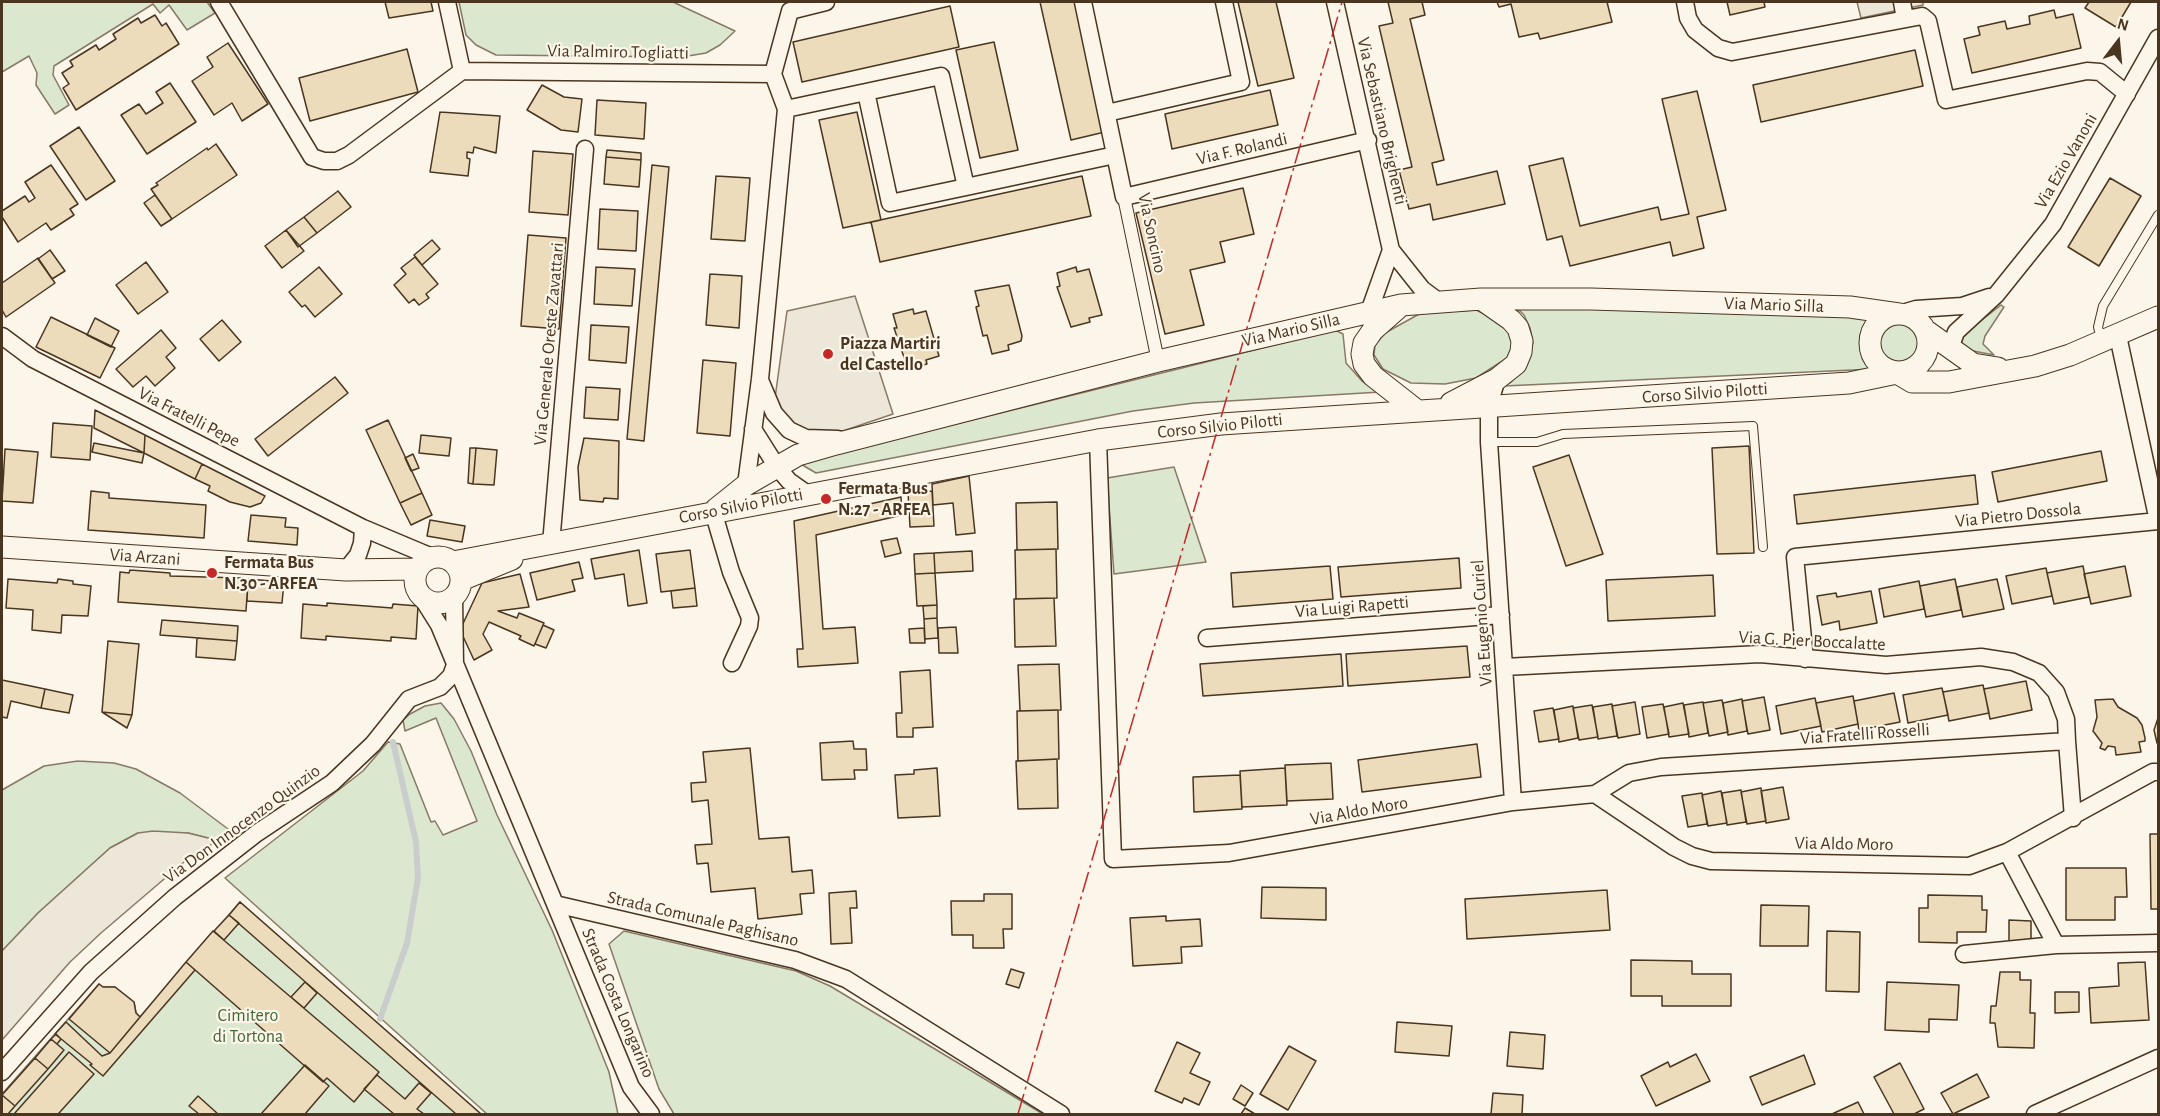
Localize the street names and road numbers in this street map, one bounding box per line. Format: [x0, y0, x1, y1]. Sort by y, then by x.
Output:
street label: Via Sebastiano Brighenti [1352, 35, 1412, 207]
street label: Via Palmiro Togliatti [547, 40, 689, 64]
street label: Via Ezio Vanoni [2030, 109, 2102, 213]
street label: Via F. Rolandi [1194, 128, 1290, 170]
street label: Via Soncino [1133, 191, 1171, 275]
street label: Via Generale Oreste Zavattari [529, 242, 569, 446]
street label: Via Mario Silla [1724, 292, 1824, 318]
street label: Via Mario Silla [1240, 308, 1342, 352]
street label: Corso Silvio Pilotti [1641, 378, 1769, 408]
street label: Via Fratelli Pepe [135, 382, 243, 452]
street label: Corso Silvio Pilotti [1156, 409, 1284, 443]
street label: Corso Silvio Pilotti [677, 483, 805, 529]
street label: Via Pietro Dossola [1954, 498, 2082, 532]
street label: Via Arzani [109, 544, 181, 570]
street label: Via Eugenio Curiel [1467, 559, 1497, 687]
street label: Via Luigi Rapetti [1294, 591, 1410, 623]
street label: Via G. Pier Boccalatte [1738, 626, 1886, 656]
street label: Via Fratelli Rosselli [1799, 719, 1931, 749]
street label: Via Don Innocenzo Quinzio [159, 760, 325, 888]
street label: Via Aldo Moro [1308, 792, 1410, 830]
street label: Via Aldo Moro [1794, 832, 1894, 856]
street label: Strada Comunale Paghisano [605, 886, 801, 952]
street label: Strada Costa Longarino [577, 925, 659, 1081]

